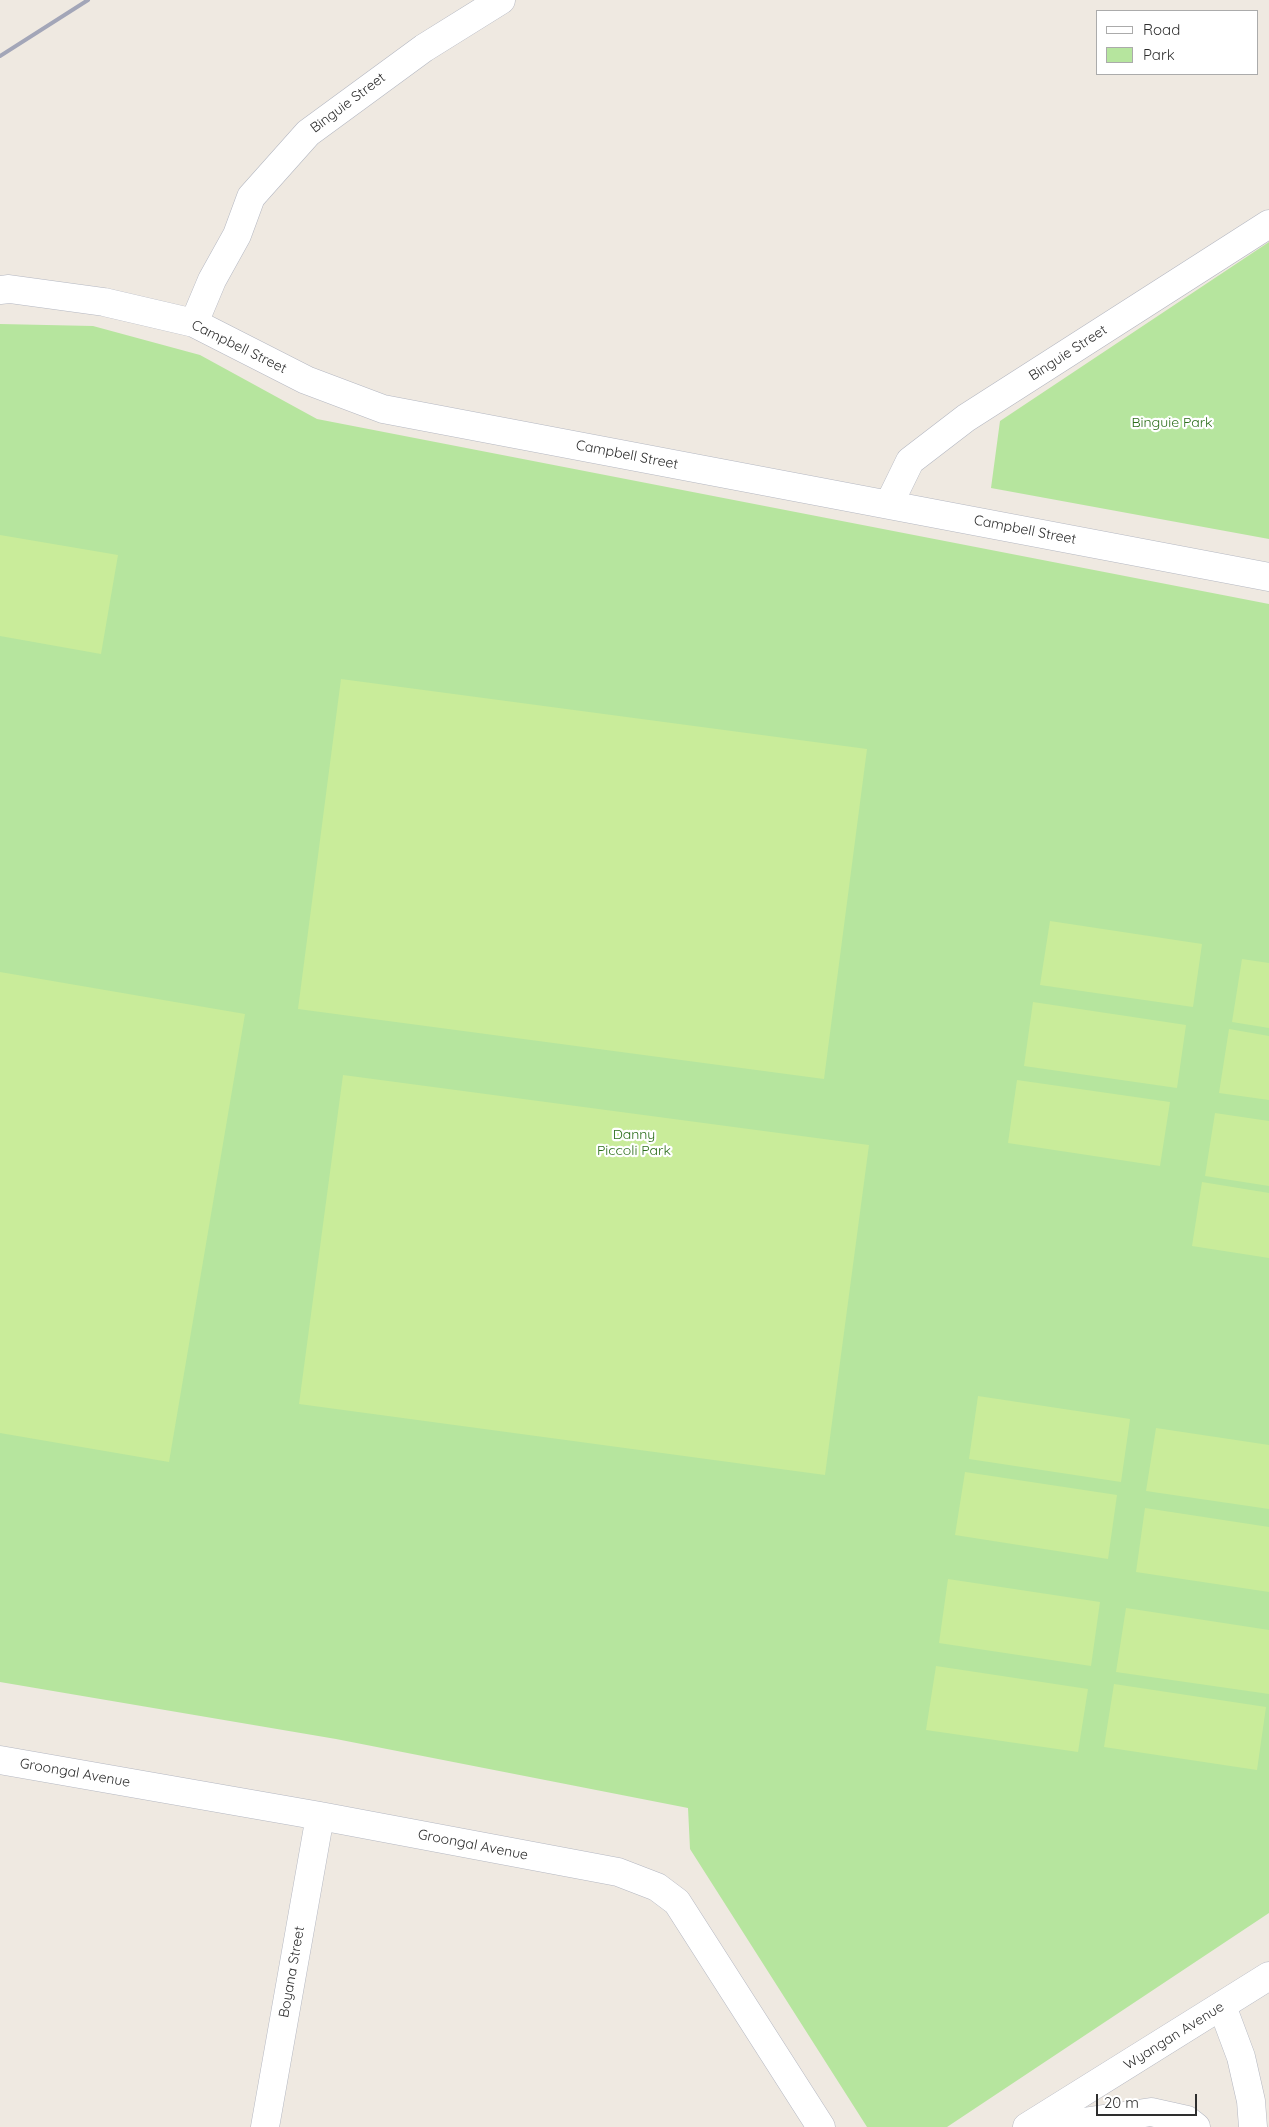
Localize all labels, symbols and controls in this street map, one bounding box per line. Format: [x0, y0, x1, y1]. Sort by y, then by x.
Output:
legend [1096, 10, 1259, 75]
text: Road [1143, 20, 1180, 39]
text: Park [1143, 45, 1175, 64]
street label: Binguie Street [307, 69, 389, 137]
street label: Campbell Street [189, 317, 289, 377]
street label: Binguie Street [1026, 322, 1110, 384]
park label: Binguie Park [1131, 415, 1213, 431]
street label: Campbell Street [574, 437, 680, 473]
street label: Campbell Street [972, 512, 1078, 548]
park label: Danny Piccoli Park [597, 1127, 671, 1160]
street label: Groongal Avenue [18, 1755, 132, 1791]
street label: Groongal Avenue [416, 1826, 530, 1864]
street label: Boyana Street [276, 1925, 308, 2019]
street label: Wyangan Avenue [1121, 1998, 1227, 2074]
scale bar [1099, 2084, 1200, 2116]
text: 20 m [1104, 2093, 1139, 2112]

